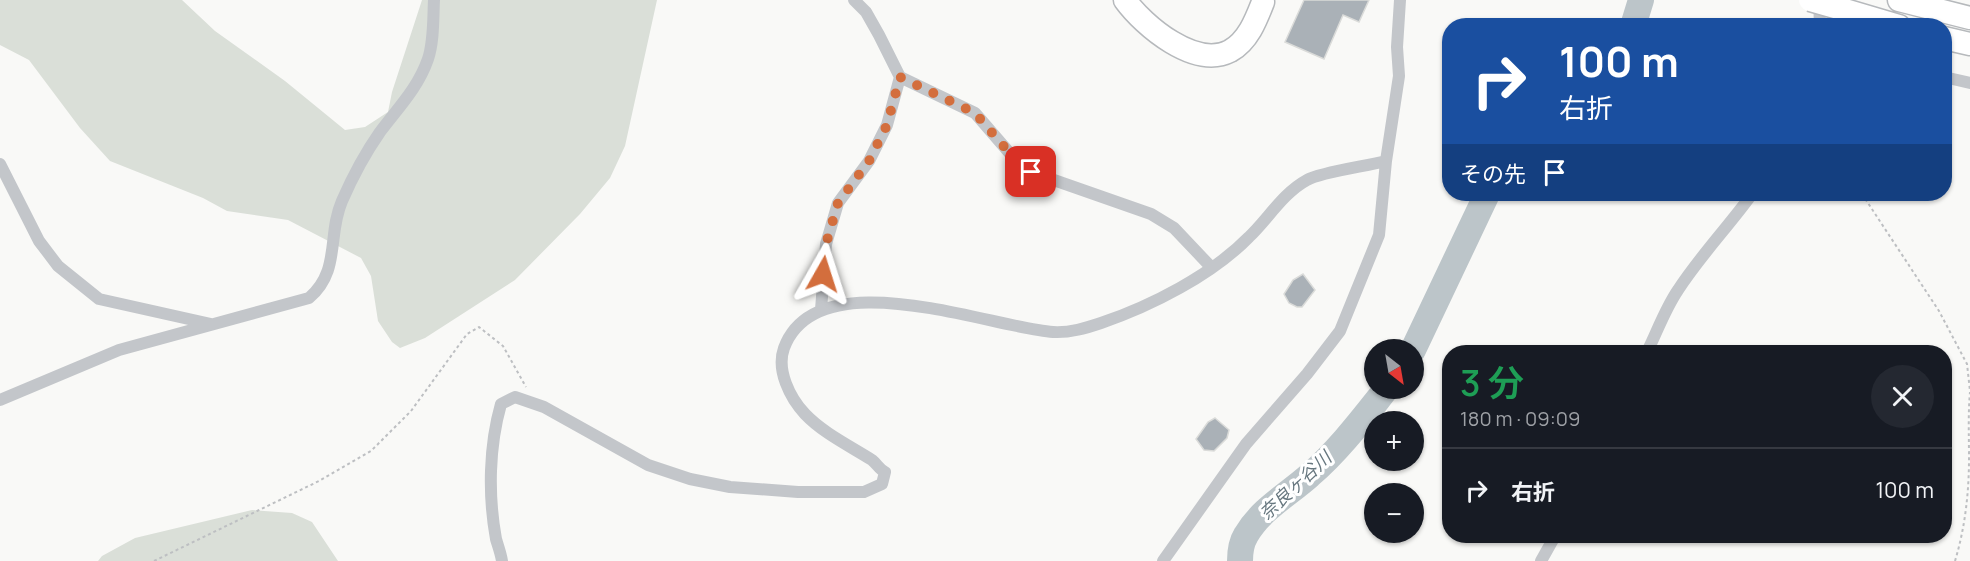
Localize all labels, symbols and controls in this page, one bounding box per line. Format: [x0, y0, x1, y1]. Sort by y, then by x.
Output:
text: 100 m [1559, 32, 1679, 90]
icon: right [1460, 42, 1538, 120]
text: 右折 [1559, 89, 1613, 126]
pin [1005, 146, 1056, 197]
icon: arrive [1014, 155, 1047, 188]
icon: arrive [1538, 156, 1571, 189]
text: その先 [1460, 159, 1526, 189]
position arrow [791, 242, 855, 306]
north arrow [1364, 339, 1424, 399]
map controls [1364, 339, 1424, 543]
text: 3 分 [1460, 358, 1524, 407]
button: close [1871, 365, 1934, 428]
text: 180 m · 09:09 [1460, 405, 1580, 432]
button: + [1364, 411, 1424, 471]
water label: 奈良ヶ谷川 [1254, 444, 1338, 524]
icon: right [1460, 474, 1493, 507]
text: 100 m [1876, 475, 1934, 505]
text: 右折 [1511, 477, 1555, 507]
button: − [1364, 483, 1424, 543]

